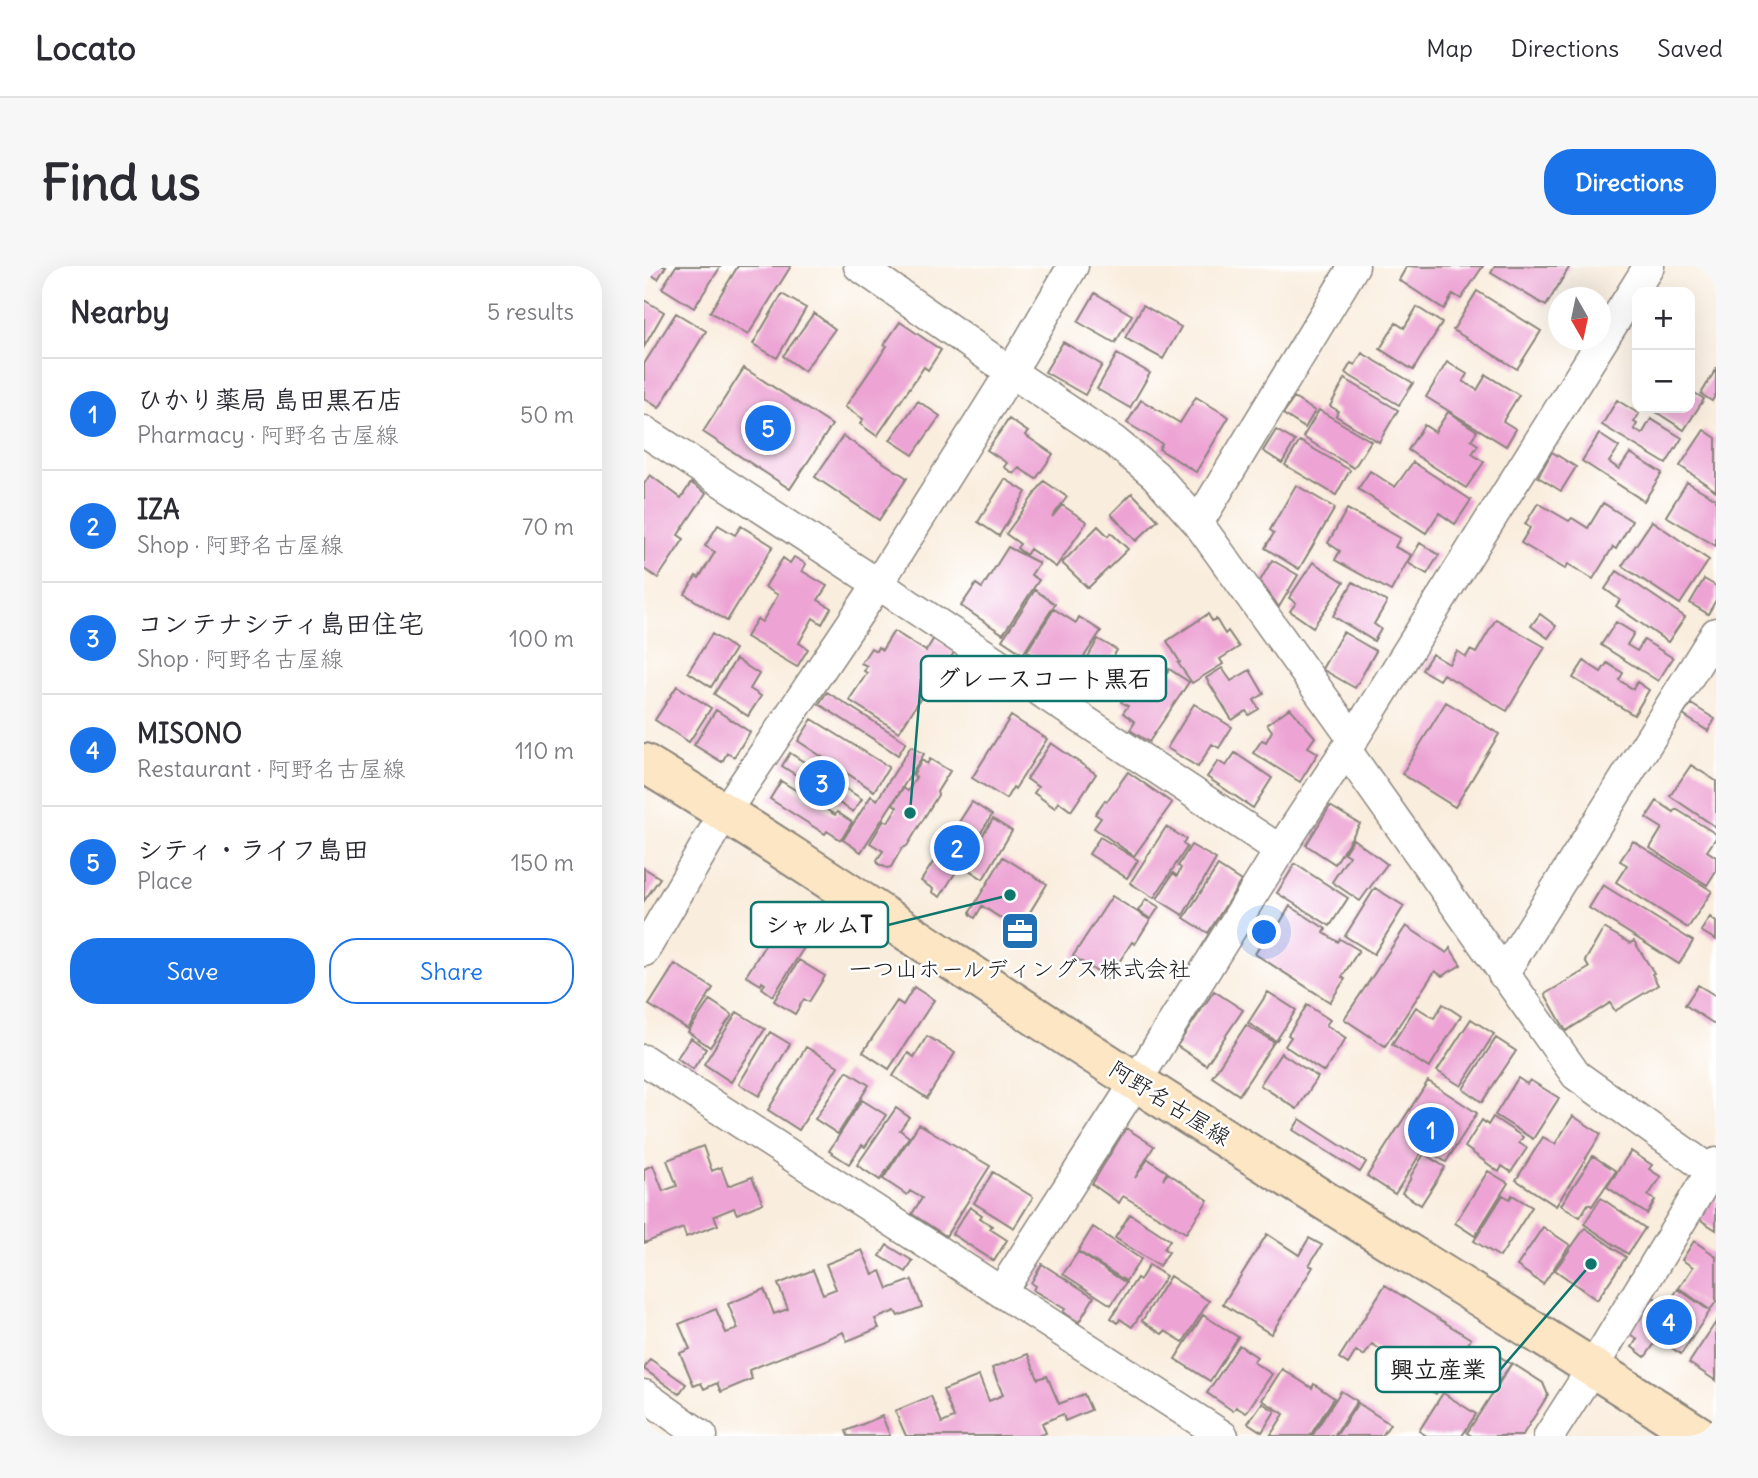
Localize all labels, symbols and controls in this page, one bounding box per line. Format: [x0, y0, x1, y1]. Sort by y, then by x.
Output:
text: Locato [35, 27, 136, 69]
text: Map [1426, 33, 1473, 63]
text: Directions [1511, 33, 1619, 63]
text: Saved [1657, 33, 1723, 63]
button: Directions [1544, 149, 1716, 215]
text: Find us [42, 152, 200, 213]
north arrow [1548, 287, 1611, 350]
map controls [1632, 287, 1695, 413]
button: + [1632, 287, 1695, 350]
text: Nearby [70, 293, 170, 331]
text: 5 results [487, 297, 574, 326]
button: − [1632, 350, 1695, 413]
text: ひかり薬局 島田黒石店 [137, 383, 403, 416]
text: 1 [88, 400, 98, 429]
text: 50 m [520, 400, 574, 429]
pin: 5 [745, 402, 791, 454]
text: Pharmacy · 阿野名古屋線 [137, 420, 399, 449]
text: IZA [137, 493, 180, 526]
text: 2 [87, 512, 99, 541]
text: 70 m [522, 512, 574, 541]
text: Shop · 阿野名古屋線 [137, 530, 343, 559]
text: コンテナシティ島田住宅 [137, 607, 424, 640]
text: 3 [86, 624, 100, 653]
text: 100 m [509, 624, 574, 653]
text: Shop · 阿野名古屋線 [137, 644, 343, 673]
callout: グレースコート黒石 [921, 656, 1166, 701]
text: グレースコート黒石 [936, 663, 1152, 693]
text: MISONO [137, 717, 242, 750]
text: 4 [86, 736, 100, 765]
text: 110 m [515, 736, 574, 765]
text: Restaurant · 阿野名古屋線 [137, 754, 405, 783]
pin: 3 [799, 757, 845, 809]
pin: 2 [934, 822, 980, 874]
text: シティ・ライフ島田 [137, 833, 369, 866]
text: 5 [86, 848, 100, 877]
text: 150 m [511, 848, 574, 877]
text: Place [137, 866, 193, 895]
callout: シャルムT [751, 902, 888, 947]
text: シャルムT [765, 909, 873, 939]
office icon: 一つ山ホールディングス株式会社 [999, 910, 1041, 952]
your location [1247, 915, 1281, 949]
button: Save [70, 938, 315, 1004]
button: Share [329, 938, 574, 1004]
place label: 一つ山ホールディングス株式会社 [849, 954, 1191, 983]
street label: 阿野名古屋線 [1104, 1054, 1236, 1151]
pin: 1 [1408, 1104, 1454, 1156]
pin: 4 [1646, 1296, 1692, 1348]
callout: 興立産業 [1376, 1347, 1500, 1392]
text: 興立産業 [1390, 1354, 1486, 1384]

